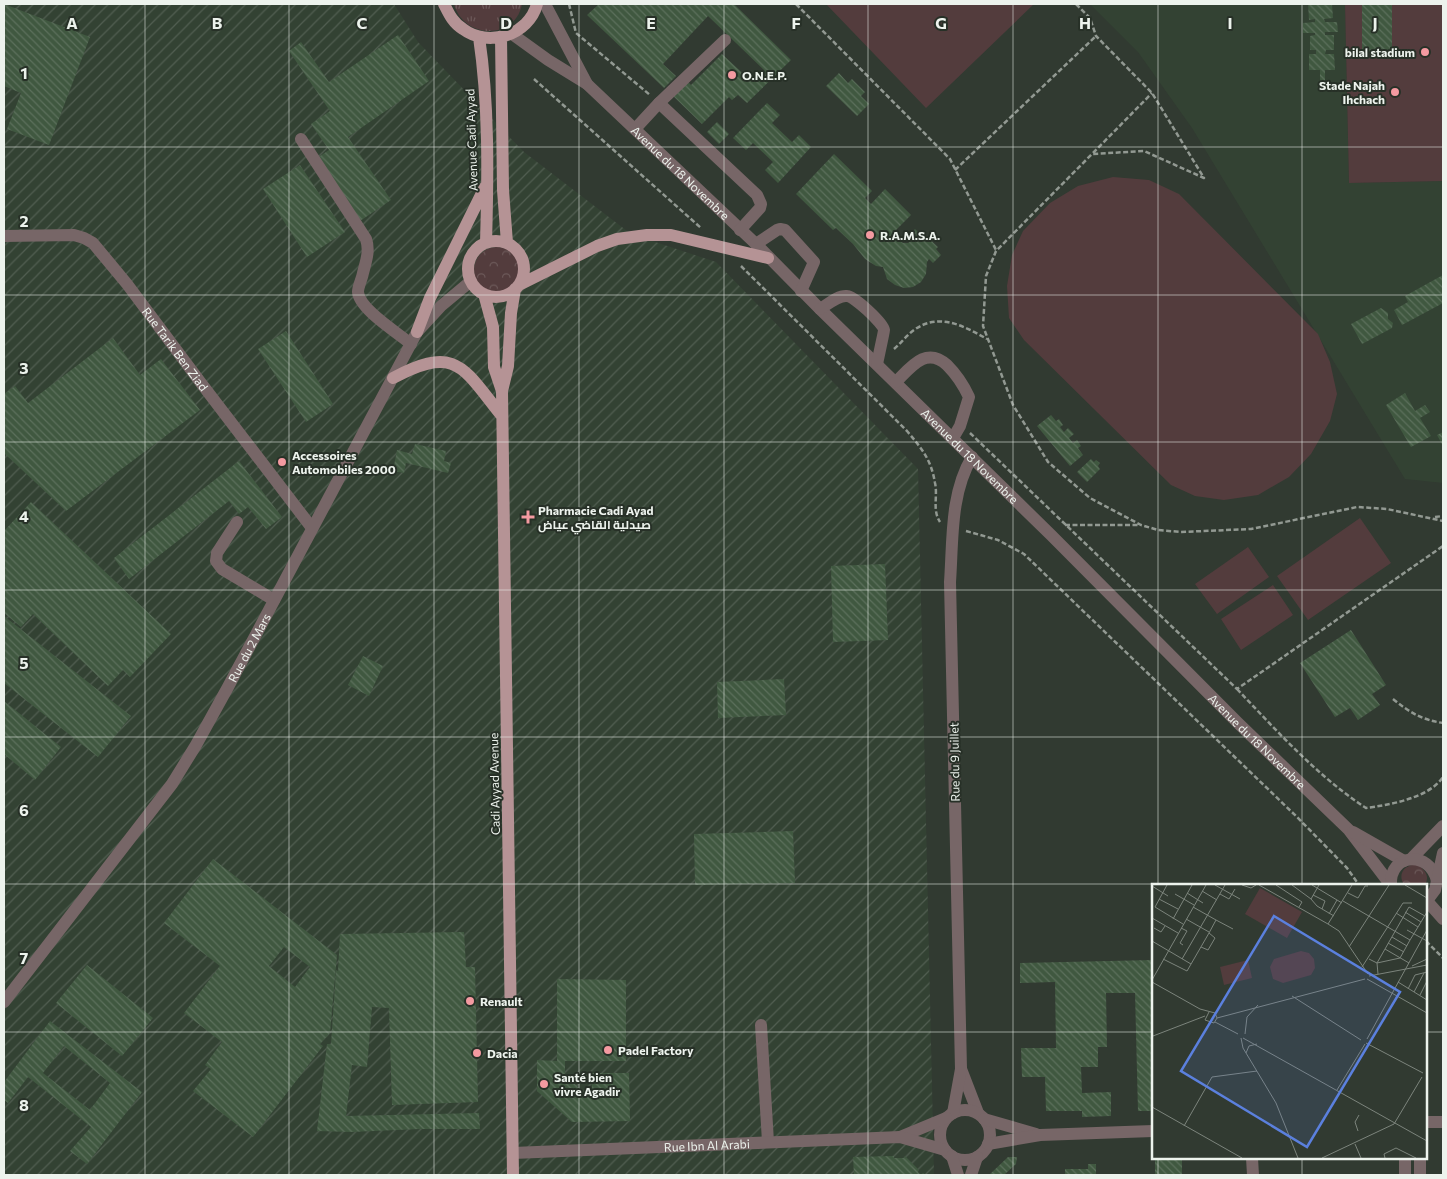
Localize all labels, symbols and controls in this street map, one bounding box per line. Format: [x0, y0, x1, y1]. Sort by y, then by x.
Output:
text: A [66, 13, 78, 32]
text: B [212, 13, 223, 32]
text: C [357, 13, 368, 32]
text: D [500, 13, 512, 32]
text: E [646, 13, 656, 32]
text: F [791, 13, 801, 32]
text: G [935, 13, 947, 32]
text: H [1079, 13, 1091, 32]
text: I [1227, 13, 1233, 32]
text: J [1372, 13, 1378, 32]
place label: bilal stadium [1345, 45, 1415, 59]
marker: bilal stadium [1419, 46, 1431, 58]
text: 1 [20, 63, 28, 82]
place label: O.N.E.P. [742, 68, 787, 82]
marker: O.N.E.P. [726, 69, 738, 81]
place label: Stade Najah Ihchach [1319, 78, 1385, 106]
marker: Stade Najah Ihchach [1389, 86, 1401, 98]
street label: Avenue Cadi Ayyad [462, 88, 480, 191]
street label: Avenue du 18 Novembre [629, 123, 733, 222]
text: 2 [19, 211, 29, 230]
place label: R.A.M.S.A. [880, 228, 940, 242]
marker: R.A.M.S.A. [864, 229, 876, 241]
street label: Rue Tarik Ben Ziad [140, 304, 211, 393]
text: 3 [19, 358, 29, 377]
street label: Avenue du 18 Novembre [919, 405, 1021, 506]
place label: Accessoires Automobiles 2000 [292, 448, 396, 476]
marker: Accessoires Automobiles 2000 [276, 456, 288, 468]
place label: Pharmacie Cadi Ayad صيدلية القاضي عياض [538, 503, 654, 535]
text: 4 [19, 506, 29, 525]
marker: Pharmacie Cadi Ayad صيدلية القاضي عياض [522, 511, 534, 523]
street label: Rue du 2 Mars [225, 611, 273, 684]
text: 5 [19, 653, 29, 672]
street label: Avenue du 18 Novembre [1206, 691, 1309, 792]
street label: Rue du 9 Juillet [946, 722, 963, 802]
street label: Cadi Ayyad Avenue [486, 733, 502, 835]
text: 6 [19, 800, 29, 819]
inset map [1152, 884, 1427, 1159]
text: 7 [20, 948, 29, 967]
place label: Renault [480, 994, 523, 1008]
marker: Renault [464, 995, 476, 1007]
place label: Padel Factory [618, 1043, 694, 1057]
marker: Padel Factory [602, 1044, 614, 1056]
place label: Dacia [487, 1046, 518, 1060]
marker: Dacia [471, 1047, 483, 1059]
place label: Santé bien vivre Agadir [554, 1070, 620, 1098]
marker: Santé bien vivre Agadir [538, 1078, 550, 1090]
text: 8 [19, 1095, 29, 1114]
street label: Rue Ibn Al Arabi [664, 1136, 750, 1154]

